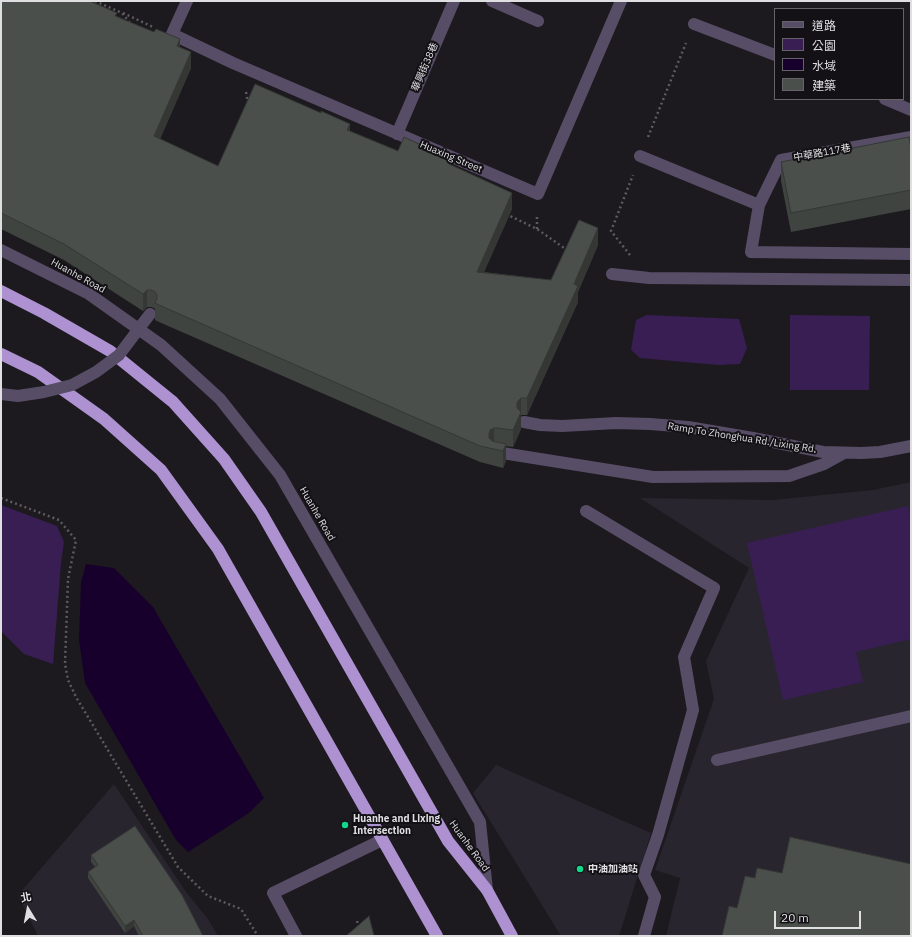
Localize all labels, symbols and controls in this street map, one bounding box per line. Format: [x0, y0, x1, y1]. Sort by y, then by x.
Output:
legend [774, 8, 904, 100]
text: 道路 [812, 18, 836, 33]
text: 公園 [812, 38, 836, 53]
street label: 華興街38巷 [409, 41, 441, 93]
text: 水域 [812, 58, 836, 73]
text: 建築 [812, 78, 836, 93]
street label: Huaxing Street [418, 139, 484, 175]
street label: 中華路117巷 [792, 142, 852, 164]
street label: Huanhe Road [49, 256, 107, 296]
street label: Ramp To Zhonghua Rd./Lixing Rd. [667, 420, 817, 456]
street label: Huanhe Road [297, 485, 337, 543]
place label: Huanhe and Lixing Intersection [353, 813, 440, 836]
street label: Huanhe Road [446, 818, 492, 874]
marker: Huanhe and Lixing Intersection [340, 820, 350, 830]
place label: 中油加油站 [588, 863, 638, 875]
marker: 中油加油站 [575, 864, 585, 874]
north arrow [8, 889, 48, 929]
text: 北 [19, 889, 33, 905]
scale bar [776, 903, 863, 929]
text: 20 m [781, 910, 809, 925]

